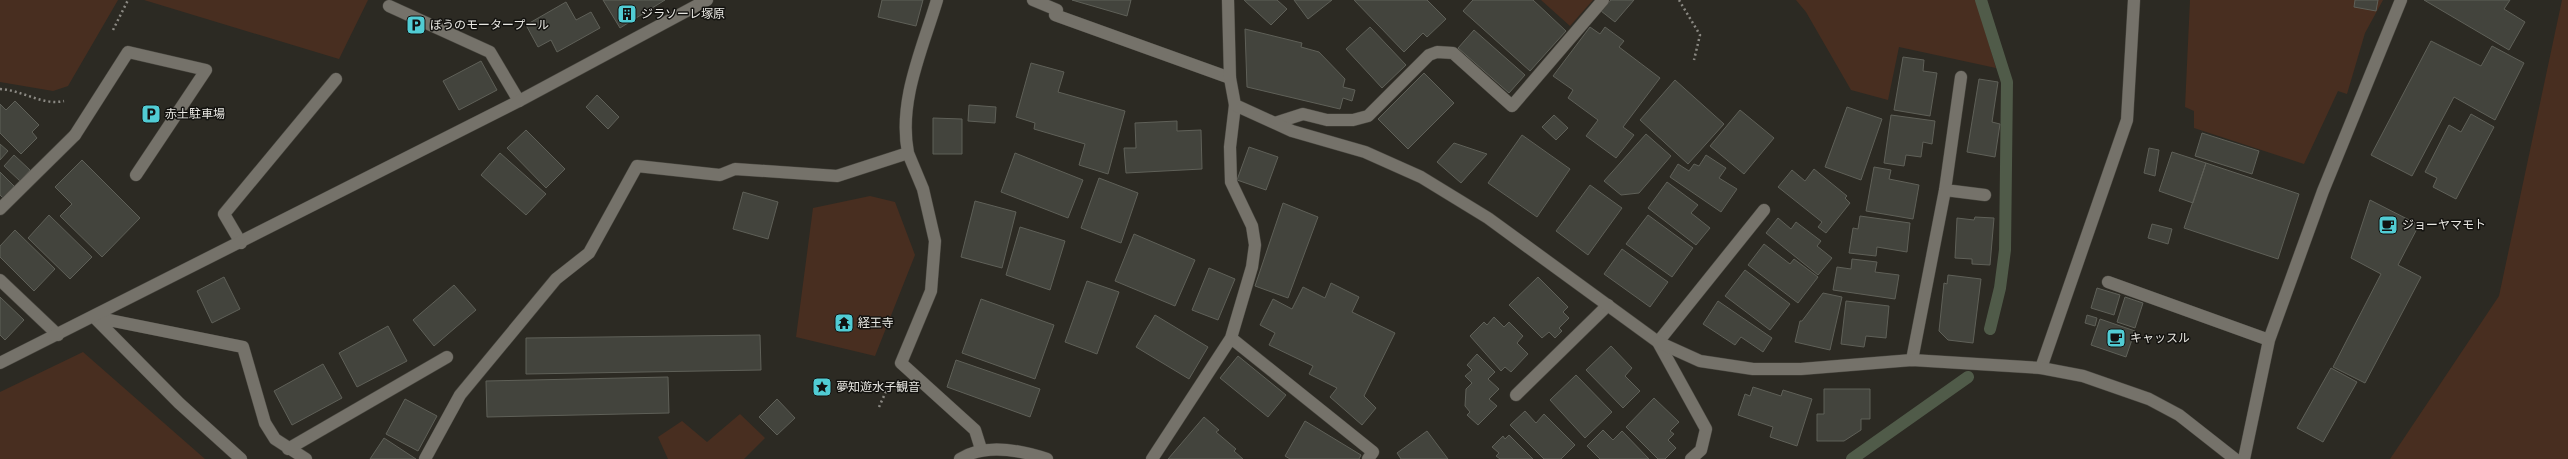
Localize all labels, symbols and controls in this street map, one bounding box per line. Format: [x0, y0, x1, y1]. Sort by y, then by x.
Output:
building icon: ジラソーレ塚原 [616, 3, 638, 25]
place label: ジラソーレ塚原 [641, 7, 725, 21]
parking icon: ぼうのモータープール [405, 14, 427, 36]
place label: ぼうのモータープール [430, 18, 549, 32]
parking icon: 赤土駐車場 [140, 103, 162, 125]
place label: 赤土駐車場 [165, 107, 225, 121]
cafe icon: ジョーヤマモト [2377, 214, 2399, 236]
place label: ジョーヤマモト [2402, 218, 2486, 232]
temple icon: 経王寺 [833, 312, 855, 334]
place label: 経王寺 [858, 316, 894, 330]
cafe icon: キャッスル [2105, 327, 2127, 349]
place label: キャッスル [2130, 331, 2190, 345]
place icon: 夢知遊水子観音 [811, 376, 833, 398]
place label: 夢知遊水子観音 [836, 380, 920, 394]

